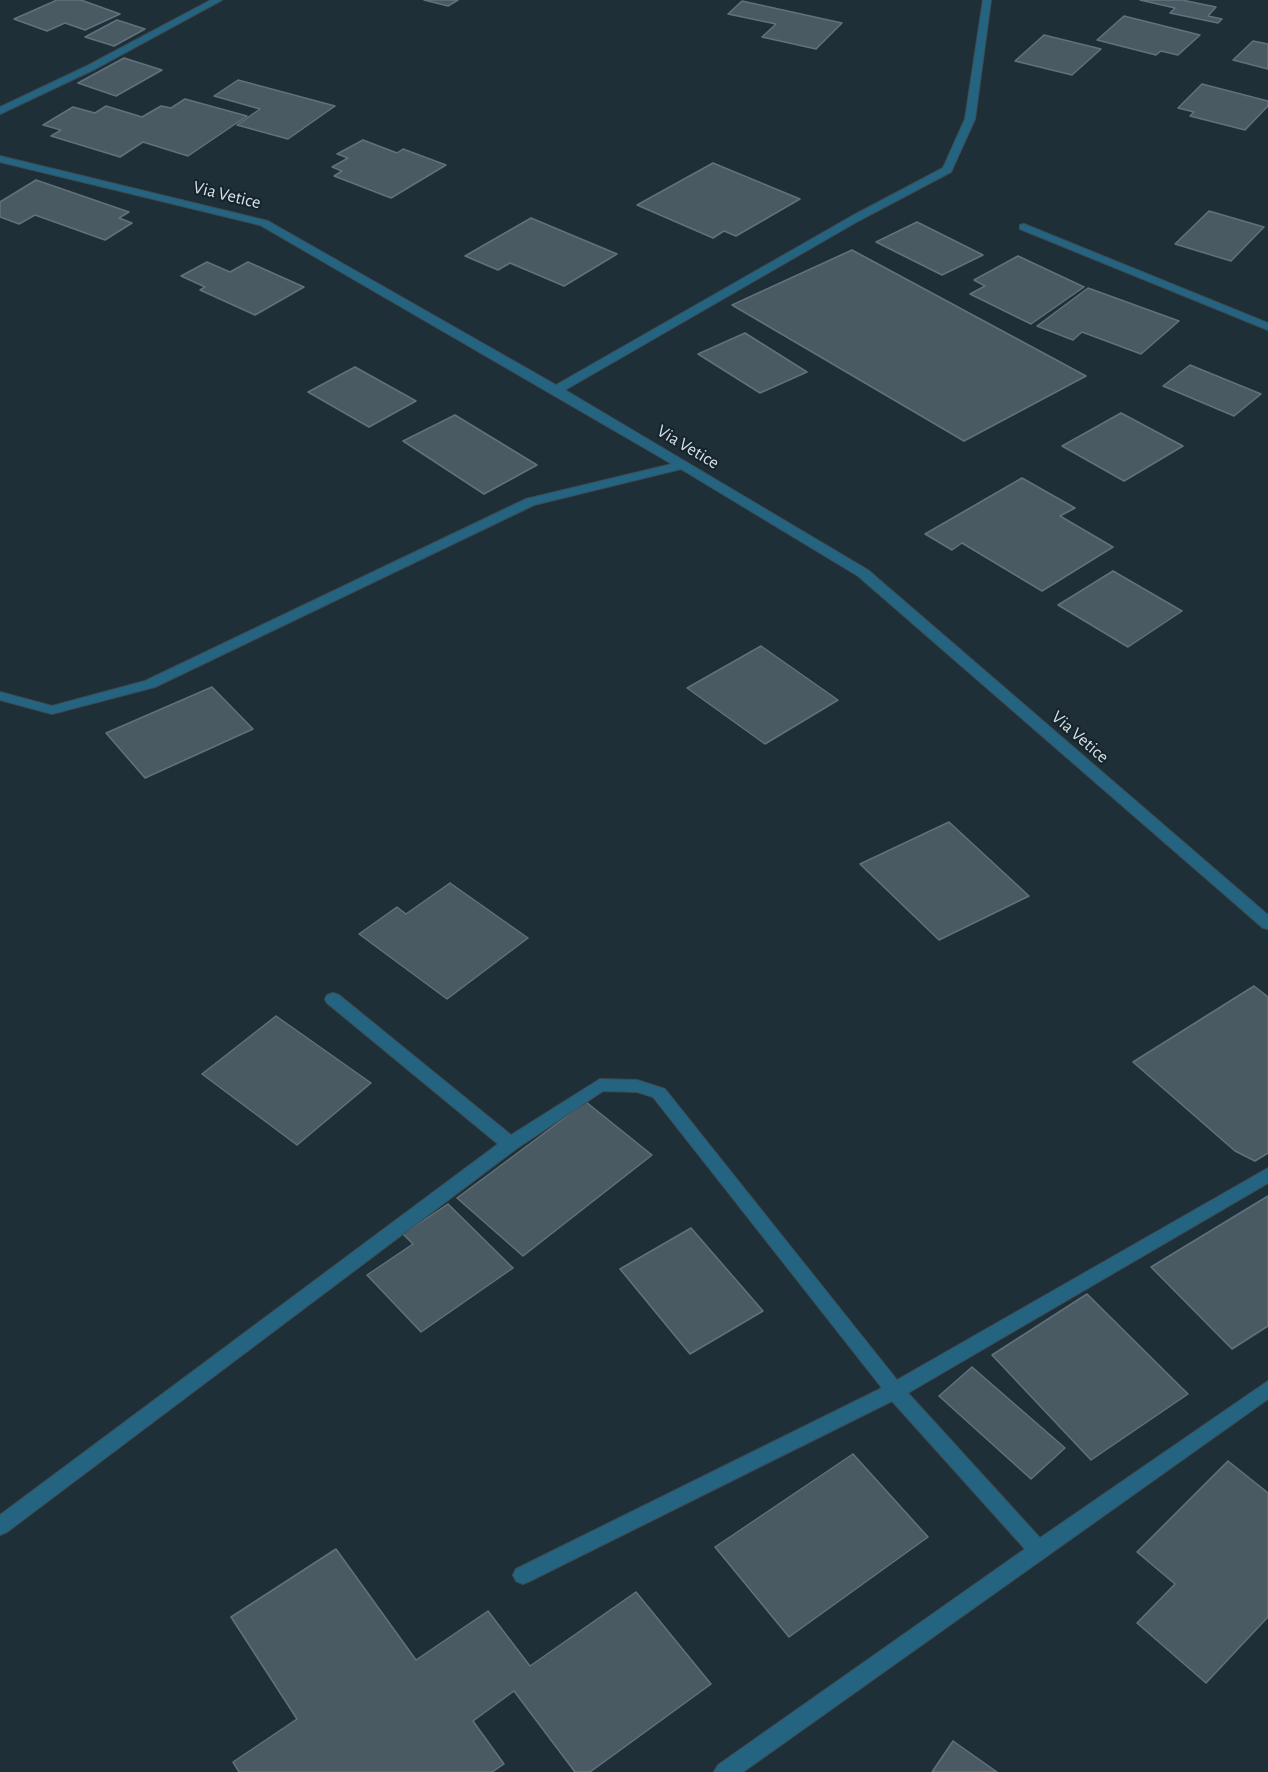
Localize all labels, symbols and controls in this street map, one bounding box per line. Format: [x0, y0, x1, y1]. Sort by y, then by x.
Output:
street label: Via Vetice [191, 176, 263, 214]
street label: Via Vetice [653, 420, 723, 474]
street label: Via Vetice [1047, 706, 1113, 768]

